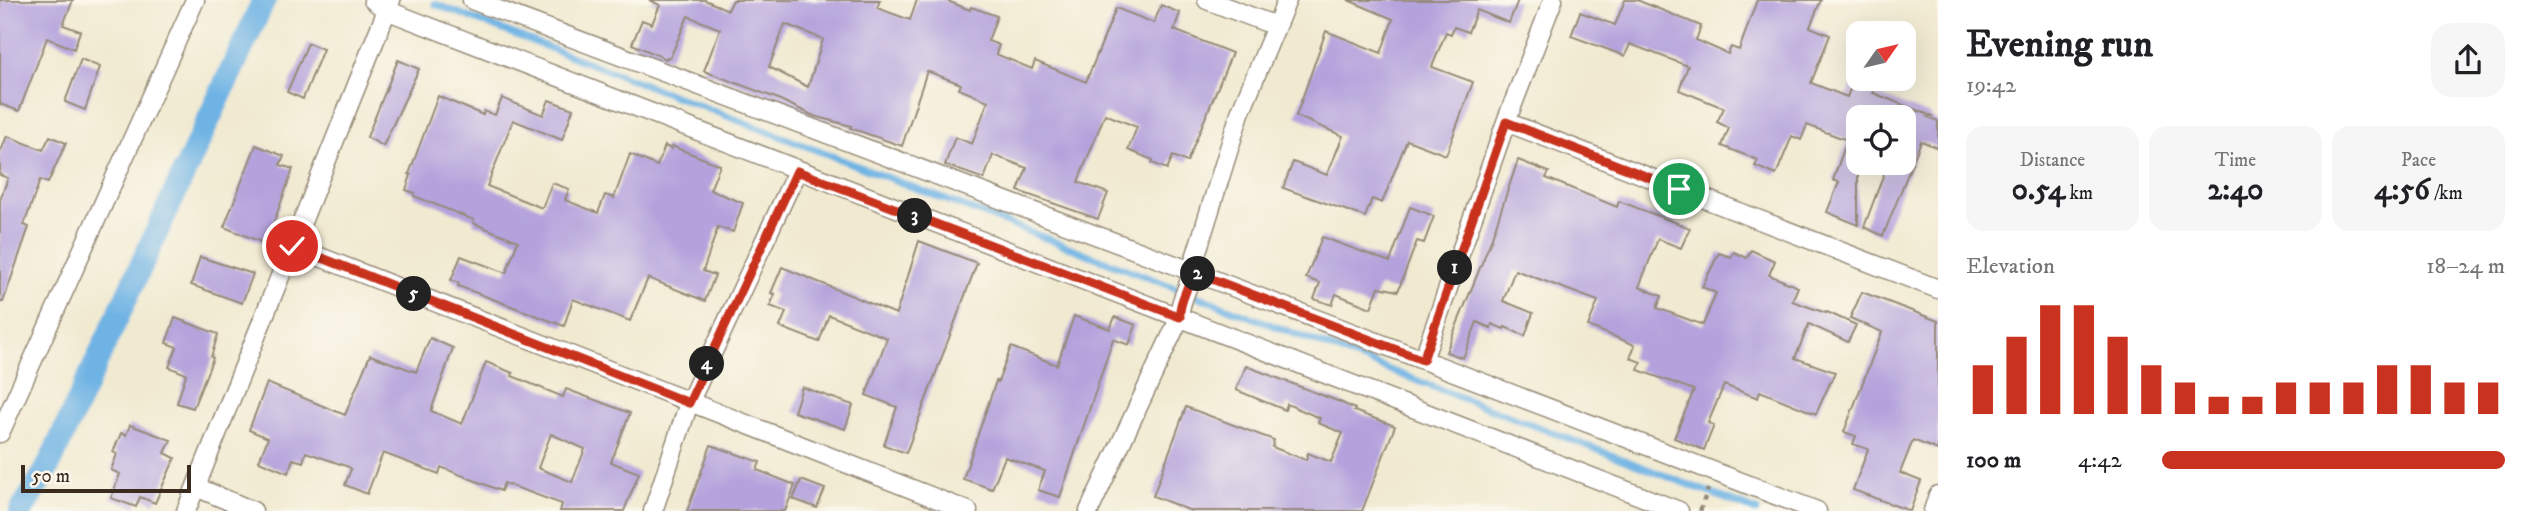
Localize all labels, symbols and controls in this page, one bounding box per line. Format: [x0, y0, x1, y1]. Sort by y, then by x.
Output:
north arrow [1846, 21, 1916, 91]
map controls [1846, 21, 1916, 175]
text: Evening run [1966, 21, 2153, 69]
button: share [2431, 23, 2505, 97]
text: 19:42 [1966, 71, 2016, 100]
button: locate [1846, 105, 1916, 175]
text: Distance [2020, 149, 2085, 172]
text: Time [2215, 149, 2256, 172]
text: Pace [2401, 149, 2436, 172]
pin [1649, 159, 1709, 219]
icon: arrive [1660, 170, 1698, 208]
text: 0.54 [2012, 172, 2065, 209]
text: 2:40 [2208, 172, 2263, 209]
text: 4:56 [2374, 172, 2430, 209]
text: km [2065, 182, 2093, 205]
text: /km [2430, 182, 2463, 205]
pin: 3 [898, 198, 932, 234]
text: 3 [911, 204, 918, 227]
pin [262, 216, 322, 276]
icon: check [273, 227, 311, 265]
pin: 1 [1438, 250, 1472, 286]
text: Elevation [1966, 252, 2055, 281]
text: 18–24 m [2426, 252, 2505, 281]
pin: 2 [1180, 256, 1216, 292]
text: 1 [1451, 256, 1458, 279]
text: 2 [1193, 262, 1202, 285]
pin: 5 [396, 276, 432, 312]
text: 5 [409, 282, 418, 305]
pin: 4 [690, 346, 724, 382]
text: 4 [701, 352, 712, 375]
text: 100 m [1966, 446, 2021, 475]
text: 4:42 [2078, 446, 2122, 475]
scale bar [21, 462, 191, 494]
text: 50 m [32, 465, 70, 488]

